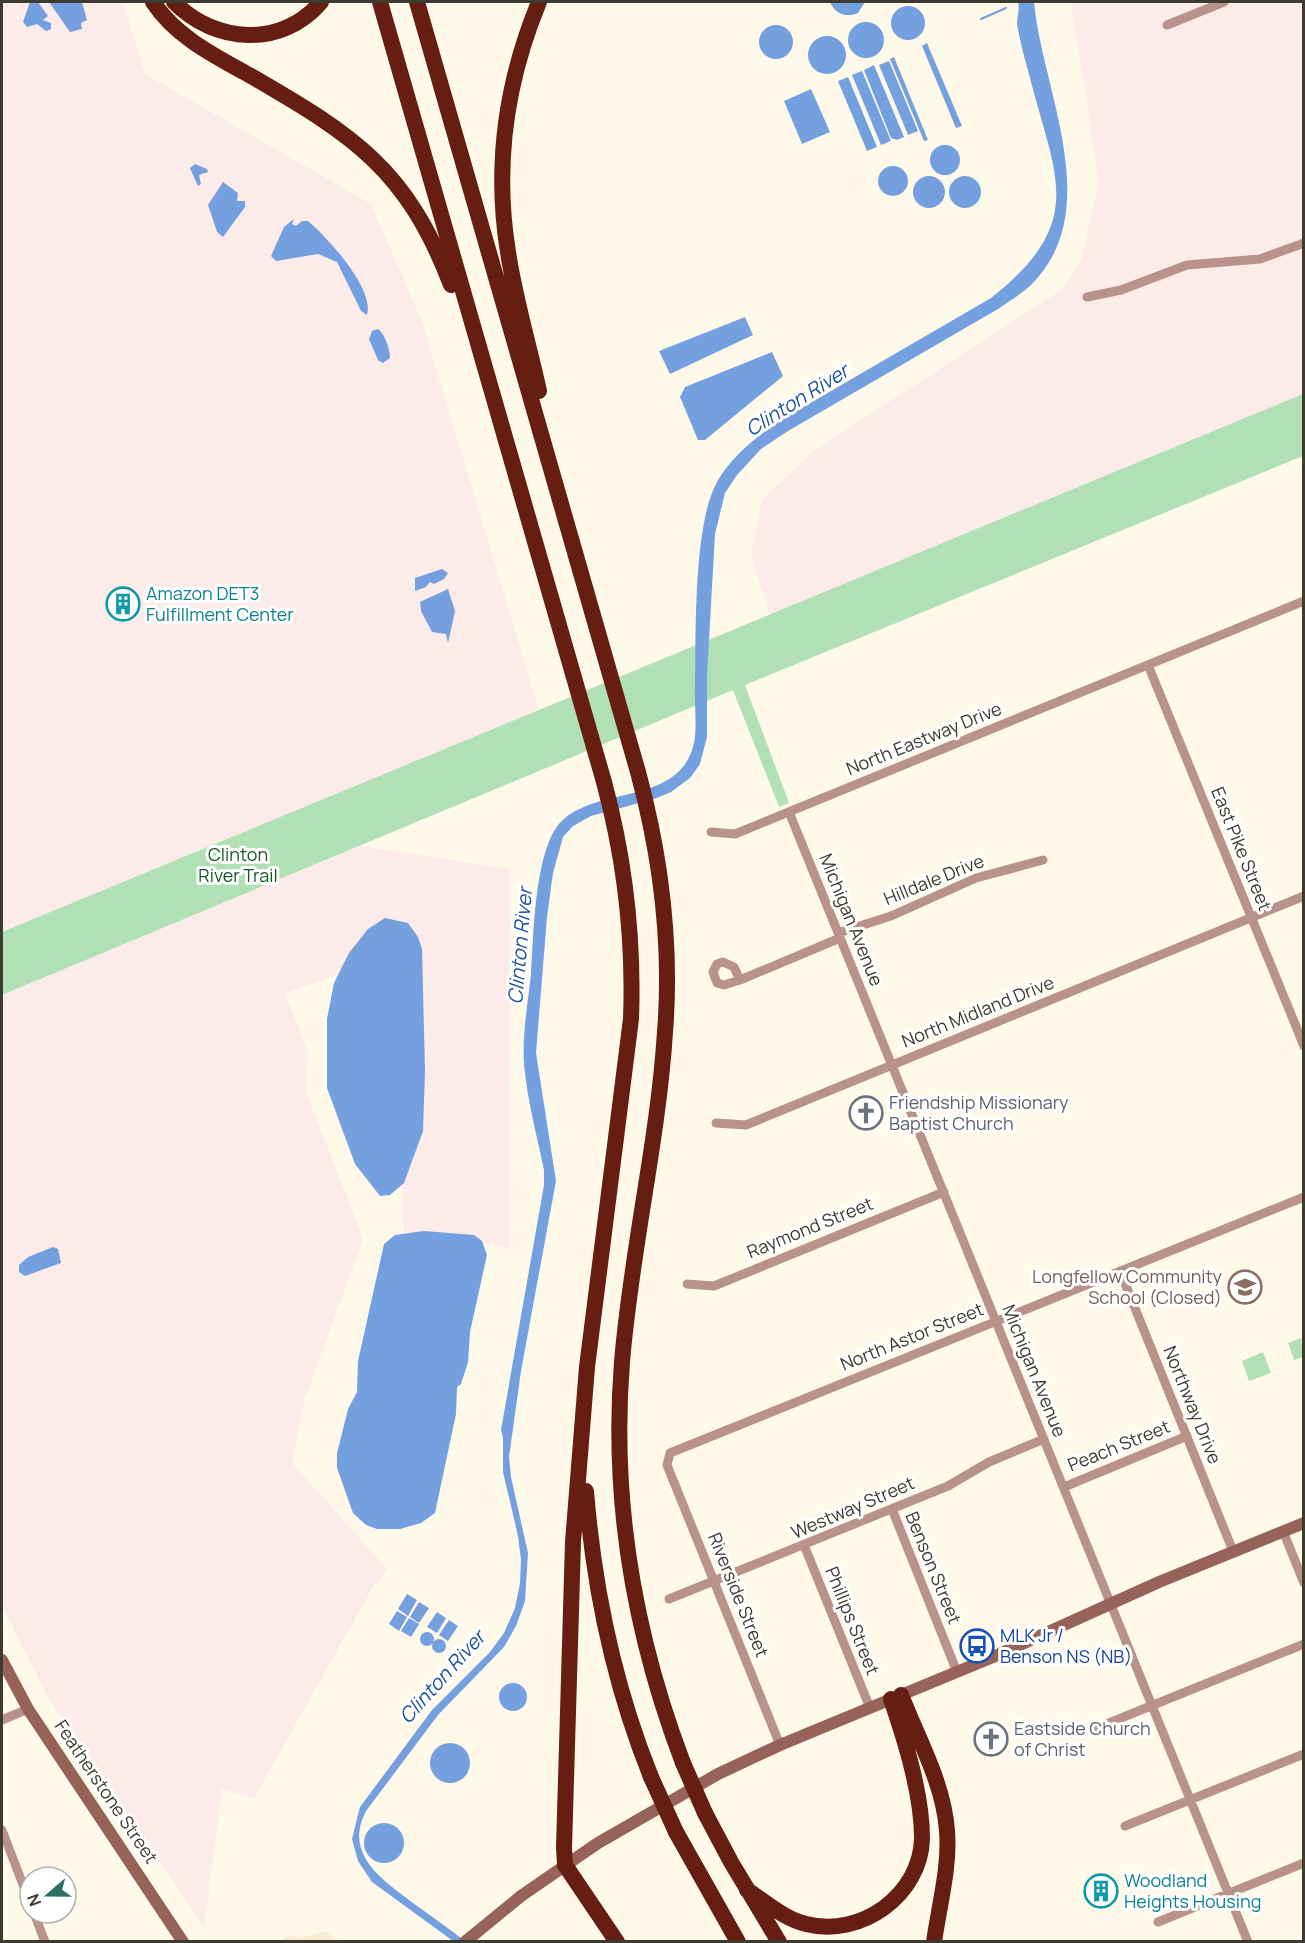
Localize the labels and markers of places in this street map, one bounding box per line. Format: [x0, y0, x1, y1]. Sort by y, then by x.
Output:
place label: Amazon DET3 Fulfillment Center [146, 581, 294, 626]
building icon: Amazon DET3 Fulfillment Center [105, 586, 141, 622]
place label: Friendship Missionary Baptist Church [889, 1090, 1069, 1135]
church icon: Friendship Missionary Baptist Church [848, 1095, 884, 1131]
place label: Longfellow Community School (Closed) [1032, 1264, 1222, 1309]
school or university icon: Longfellow Community School (Closed) [1227, 1269, 1263, 1305]
place label: MLK Jr / Benson NS (NB) [1000, 1623, 1132, 1668]
bus stop icon: MLK Jr / Benson NS (NB) [959, 1628, 995, 1664]
place label: Eastside Church of Christ [1014, 1716, 1151, 1761]
church icon: Eastside Church of Christ [973, 1721, 1009, 1757]
place label: Woodland Heights Housing [1124, 1868, 1261, 1913]
building icon: Woodland Heights Housing [1083, 1873, 1119, 1909]

